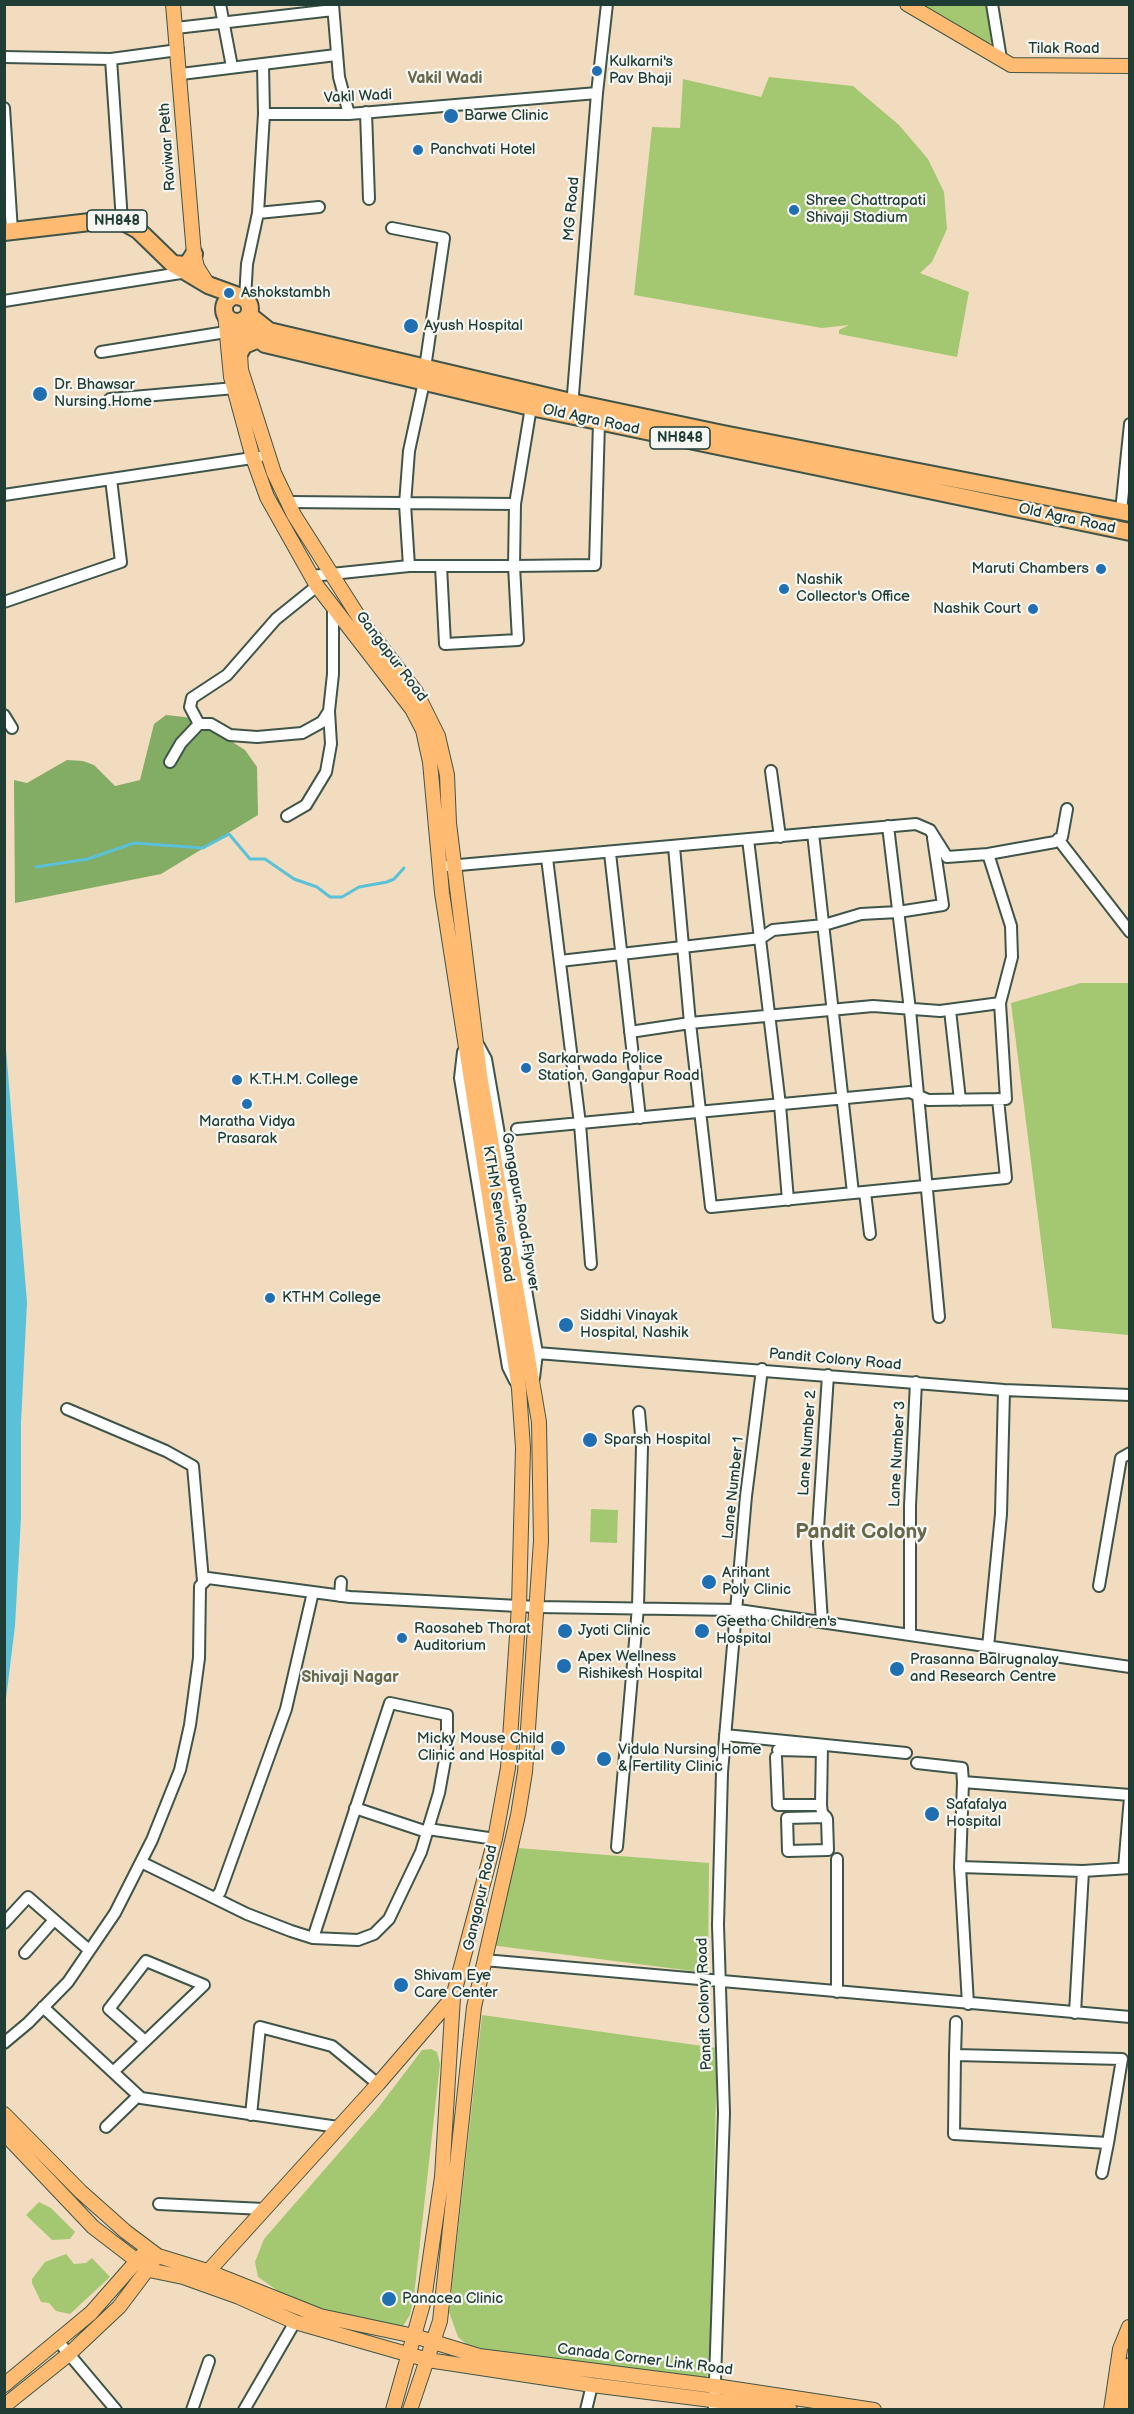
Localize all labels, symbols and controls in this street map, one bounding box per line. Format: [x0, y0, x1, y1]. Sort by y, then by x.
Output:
street label: Tilak Road [1028, 40, 1100, 58]
place label: Kulkarni's Pav Bhaji [609, 53, 673, 88]
marker: Kulkarni's Pav Bhaji [590, 64, 604, 78]
district label: Vakil Wadi [408, 69, 482, 89]
street label: Vakil Wadi [323, 86, 393, 108]
street label: Raviwar Peth [156, 102, 180, 192]
marker: Barwe Clinic [442, 107, 460, 125]
place label: Barwe Clinic [464, 107, 549, 125]
place label: Panchvati Hotel [430, 141, 535, 159]
marker: Panchvati Hotel [411, 143, 425, 157]
street label: MG Road [560, 176, 584, 242]
place label: Shree Chattrapati Shivaji Stadium [806, 192, 926, 227]
marker: Shree Chattrapati Shivaji Stadium [787, 203, 801, 217]
road number: NH848 [87, 210, 147, 232]
place label: Ashokstambh [241, 284, 331, 302]
marker: Ashokstambh [222, 286, 236, 300]
marker: Ayush Hospital [402, 317, 420, 335]
place label: Ayush Hospital [424, 317, 523, 335]
place label: Dr. Bhawsar Nursing Home [54, 376, 152, 411]
marker: Dr. Bhawsar Nursing Home [31, 385, 49, 403]
street label: Old Agra Road [541, 401, 641, 439]
road number: NH848 [650, 427, 710, 449]
street label: Old Agra Road [1017, 500, 1117, 538]
place label: Maruti Chambers [971, 560, 1089, 578]
marker: Maruti Chambers [1094, 562, 1108, 576]
place label: Nashik Collector's Office [796, 571, 910, 606]
marker: Nashik Collector's Office [777, 582, 791, 596]
place label: Nashik Court [933, 600, 1021, 618]
marker: Nashik Court [1026, 602, 1040, 616]
street label: Gangapur Road [351, 608, 431, 706]
place label: Sarkarwada Police Station, Gangapur Road [538, 1050, 700, 1085]
marker: Sarkarwada Police Station, Gangapur Road [519, 1061, 533, 1075]
place label: K.T.H.M. College [249, 1071, 358, 1089]
marker: K.T.H.M. College [230, 1073, 244, 1087]
marker: Maratha Vidya Prasarak [240, 1097, 254, 1111]
place label: Maratha Vidya Prasarak [199, 1113, 295, 1148]
street label: Gangapur Road Flyover [497, 1131, 543, 1293]
street label: KTHM Service Road [478, 1144, 518, 1284]
place label: KTHM College [282, 1289, 381, 1307]
marker: KTHM College [263, 1291, 277, 1305]
place label: Siddhi Vinayak Hospital, Nashik [580, 1307, 688, 1342]
marker: Siddhi Vinayak Hospital, Nashik [557, 1316, 575, 1334]
street label: Pandit Colony Road [768, 1345, 902, 1375]
street label: Lane Number 2 [795, 1390, 821, 1496]
street label: Lane Number 3 [886, 1400, 910, 1508]
marker: Sparsh Hospital [581, 1431, 599, 1449]
place label: Sparsh Hospital [604, 1431, 711, 1449]
street label: Lane Number 1 [720, 1436, 748, 1540]
district label: Pandit Colony [795, 1520, 927, 1546]
place label: Arihant Poly Clinic [722, 1564, 791, 1599]
marker: Arihant Poly Clinic [700, 1573, 718, 1591]
place label: Geetha Children's Hospital [716, 1613, 837, 1648]
place label: Raosaheb Thorat Auditorium [414, 1620, 531, 1655]
marker: Jyoti Clinic [556, 1622, 574, 1640]
place label: Jyoti Clinic [578, 1622, 650, 1640]
marker: Geetha Children's Hospital [693, 1622, 711, 1640]
marker: Raosaheb Thorat Auditorium [395, 1631, 409, 1645]
place label: Apex Wellness Rishikesh Hospital [578, 1648, 702, 1683]
place label: Prasanna Balrugnalay and Research Centre [910, 1651, 1058, 1686]
marker: Apex Wellness Rishikesh Hospital [555, 1657, 573, 1675]
marker: Prasanna Balrugnalay and Research Centre [888, 1660, 906, 1678]
district label: Shivaji Nagar [301, 1668, 399, 1688]
place label: Micky Mouse Child Clinic and Hospital [417, 1730, 544, 1765]
marker: Micky Mouse Child Clinic and Hospital [549, 1739, 567, 1757]
place label: Vidula Nursing Home & Fertility Clinic [618, 1741, 761, 1776]
marker: Vidula Nursing Home & Fertility Clinic [595, 1750, 613, 1768]
place label: Safafalya Hospital [946, 1796, 1007, 1831]
marker: Safafalya Hospital [923, 1805, 941, 1823]
street label: Gangapur Road [460, 1843, 502, 1953]
street label: Pandit Colony Road [694, 1937, 716, 2071]
place label: Shivam Eye Care Center [414, 1967, 498, 2002]
marker: Shivam Eye Care Center [392, 1976, 410, 1994]
marker: Panacea Clinic [380, 2290, 398, 2308]
place label: Panacea Clinic [402, 2290, 503, 2308]
street label: Canada Corner Link Road [556, 2340, 734, 2380]

